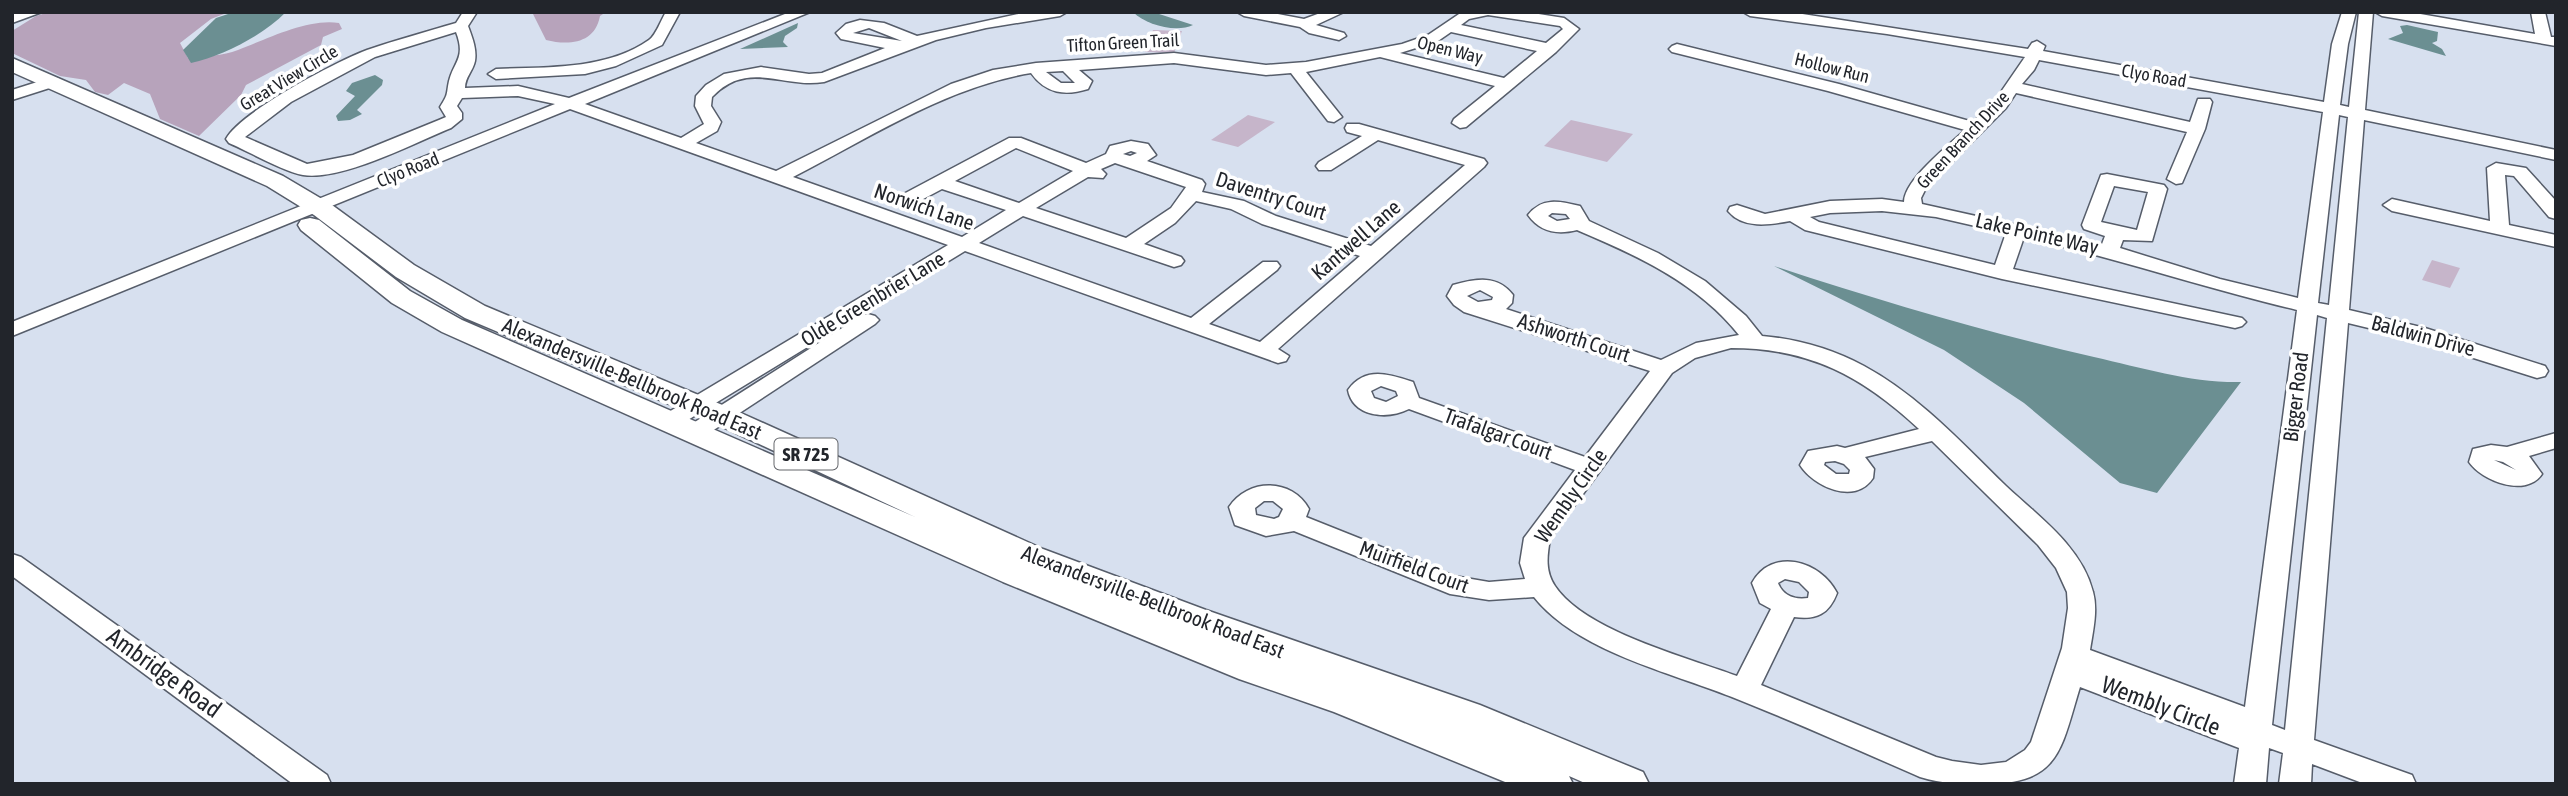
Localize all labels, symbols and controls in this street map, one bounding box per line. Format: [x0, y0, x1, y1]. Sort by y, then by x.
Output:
street label: Tifton Green Trail [1066, 29, 1180, 56]
street label: Open Way [1415, 31, 1485, 68]
street label: Great View Circle [236, 40, 341, 115]
street label: Hollow Run [1793, 48, 1872, 87]
street label: Clyo Road [2120, 60, 2188, 92]
street label: Green Branch Drive [1912, 87, 2013, 193]
street label: Clyo Road [374, 148, 442, 191]
street label: Daventry Court [1213, 166, 1330, 224]
street label: Norwich Lane [871, 178, 978, 234]
street label: Kantwell Lane [1306, 194, 1404, 284]
street label: Lake Pointe Way [1973, 207, 2101, 259]
street label: Olde Greenbrier Lane [796, 246, 949, 351]
street label: Ashworth Court [1515, 308, 1634, 366]
street label: Baldwin Drive [2369, 310, 2478, 360]
street label: Alexandersville-Bellbrook Road East [499, 312, 766, 444]
street label: Bigger Road [2278, 350, 2312, 443]
street label: Trafalgar Court [1441, 402, 1556, 464]
road number: SR 725 [774, 438, 838, 470]
street label: Wembly Circle [1529, 444, 1611, 547]
street label: Muirfield Court [1356, 535, 1472, 597]
street label: Alexandersville-Bellbrook Road East [1019, 540, 1288, 662]
street label: Ambridge Road [102, 622, 227, 723]
street label: Wembly Circle [2098, 671, 2224, 741]

